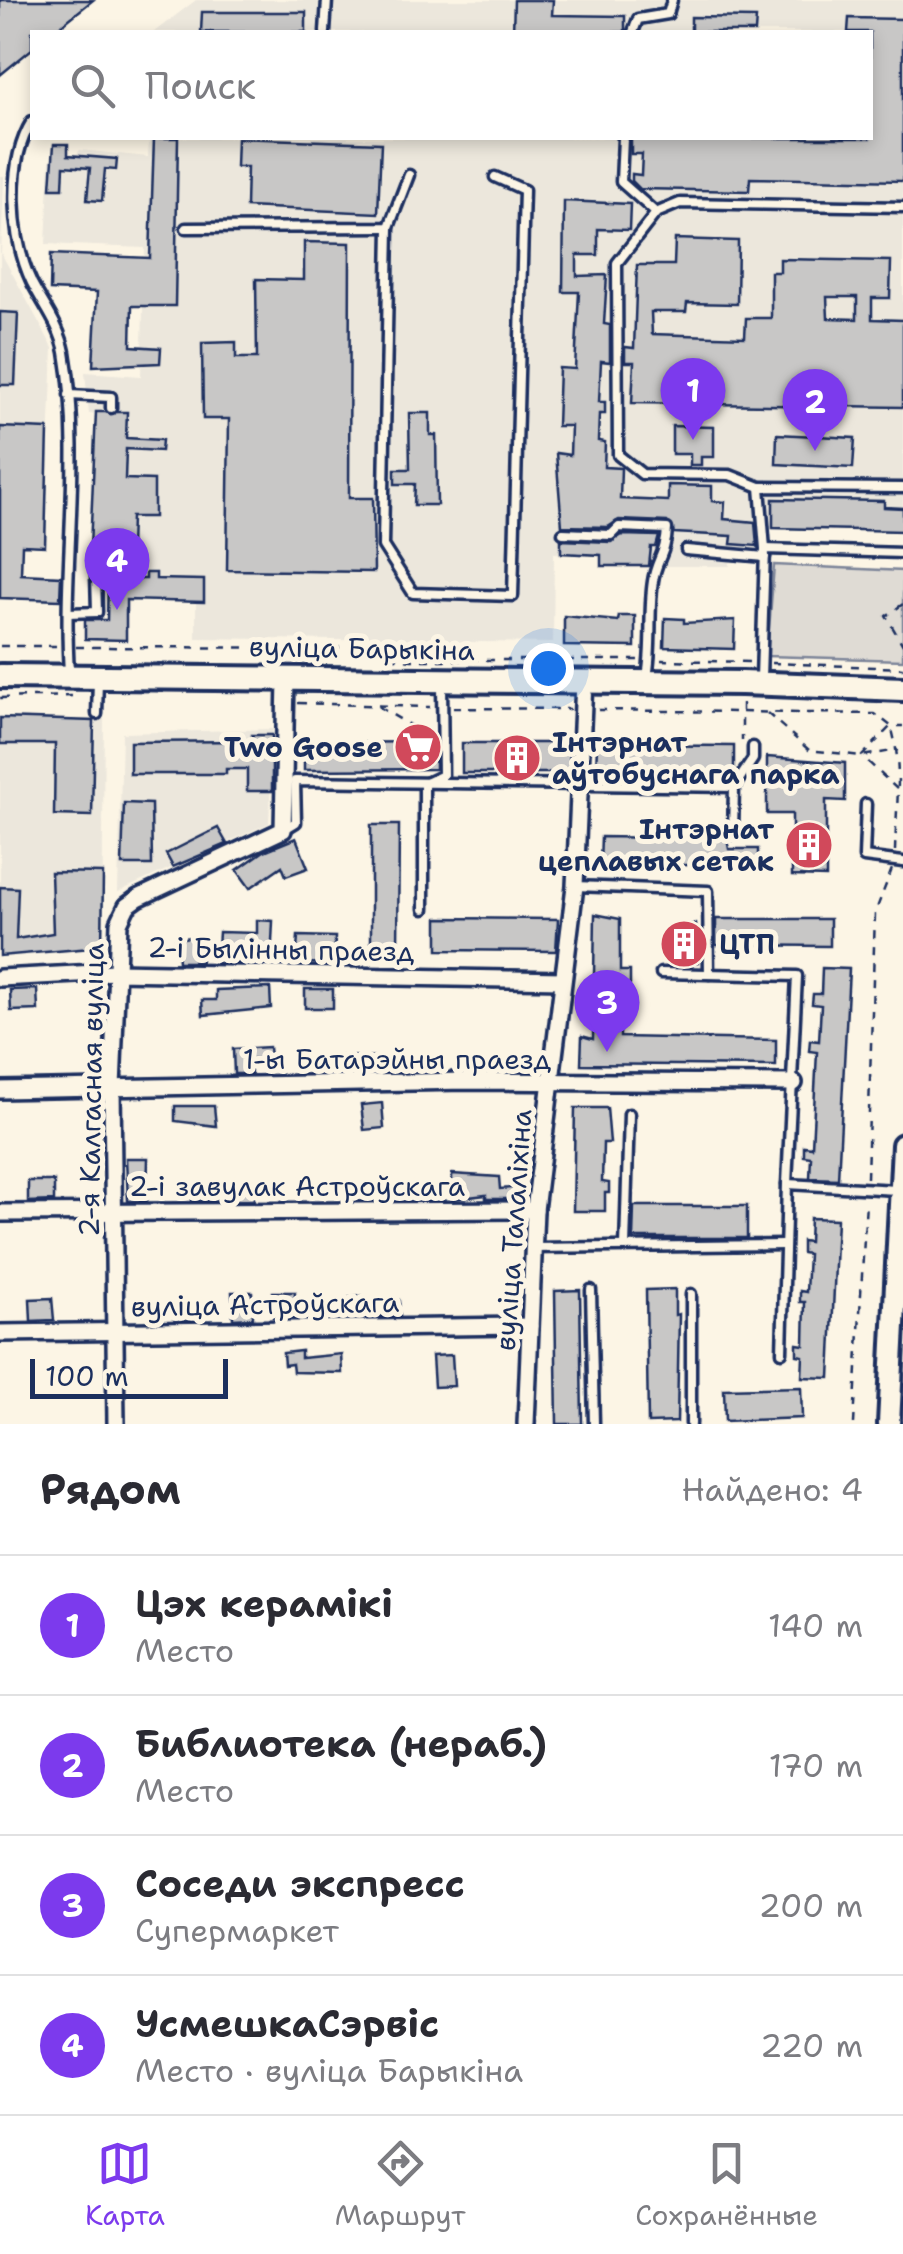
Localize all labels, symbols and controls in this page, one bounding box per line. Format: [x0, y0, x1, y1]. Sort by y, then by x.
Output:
search box [30, 30, 873, 140]
icon: search [65, 58, 120, 113]
text: Поиск [145, 60, 256, 111]
pin: 1 [660, 358, 726, 440]
pin: 2 [782, 368, 848, 451]
pin: 4 [84, 528, 150, 610]
street label: вуліца Барыкіна [249, 627, 475, 669]
your location [523, 643, 574, 694]
supermarket icon: Two Goose [392, 721, 444, 773]
place label: Інтэрнат аўтобуснага парка [552, 723, 840, 793]
place label: Two Goose [224, 728, 383, 766]
building icon: Інтэрнат аўтобуснага парка [491, 732, 543, 784]
place label: Інтэрнат цеплавых сетак [538, 810, 774, 880]
building icon: Інтэрнат цеплавых сетак [783, 819, 835, 871]
building icon: ЦТП [658, 918, 710, 970]
place label: ЦТП [719, 925, 775, 963]
street label: 2-і Былінны праезд [147, 928, 415, 970]
street label: 2-я Калгасная вуліца [69, 943, 113, 1237]
pin: 3 [574, 970, 640, 1052]
street label: 1-ы Батарэйны праезд [243, 1040, 551, 1078]
street label: вуліца Талаліхіна [486, 1108, 540, 1352]
street label: 2-і завулак Астроўскага [129, 1167, 465, 1205]
street label: вуліца Астроўскага [130, 1283, 400, 1325]
scale bar [30, 1354, 228, 1398]
text: 100 m [45, 1357, 129, 1395]
text: Рядом [40, 1461, 181, 1517]
text: Найдено: 4 [682, 1468, 863, 1511]
text: Цэх керамікі [135, 1578, 393, 1629]
text: 1 [65, 1604, 80, 1647]
text: 140 m [768, 1604, 863, 1647]
text: Место [135, 1629, 234, 1672]
text: Библиотека (нераб.) [135, 1718, 547, 1769]
text: 2 [61, 1744, 84, 1787]
text: 170 m [769, 1744, 863, 1787]
text: Место [135, 1769, 234, 1812]
text: Соседи экспресс [135, 1858, 465, 1909]
text: 3 [61, 1884, 84, 1927]
text: 200 m [759, 1884, 863, 1927]
text: Супермаркет [135, 1909, 339, 1952]
text: УсмешкаСэрвіс [135, 1998, 439, 2049]
text: 4 [61, 2024, 84, 2067]
text: 220 m [760, 2024, 863, 2067]
text: Место · вуліца Барыкіна [135, 2049, 523, 2092]
tab: Карта [85, 2136, 165, 2234]
tab: Маршрут [335, 2136, 465, 2234]
tab: Сохранённые [635, 2136, 818, 2234]

